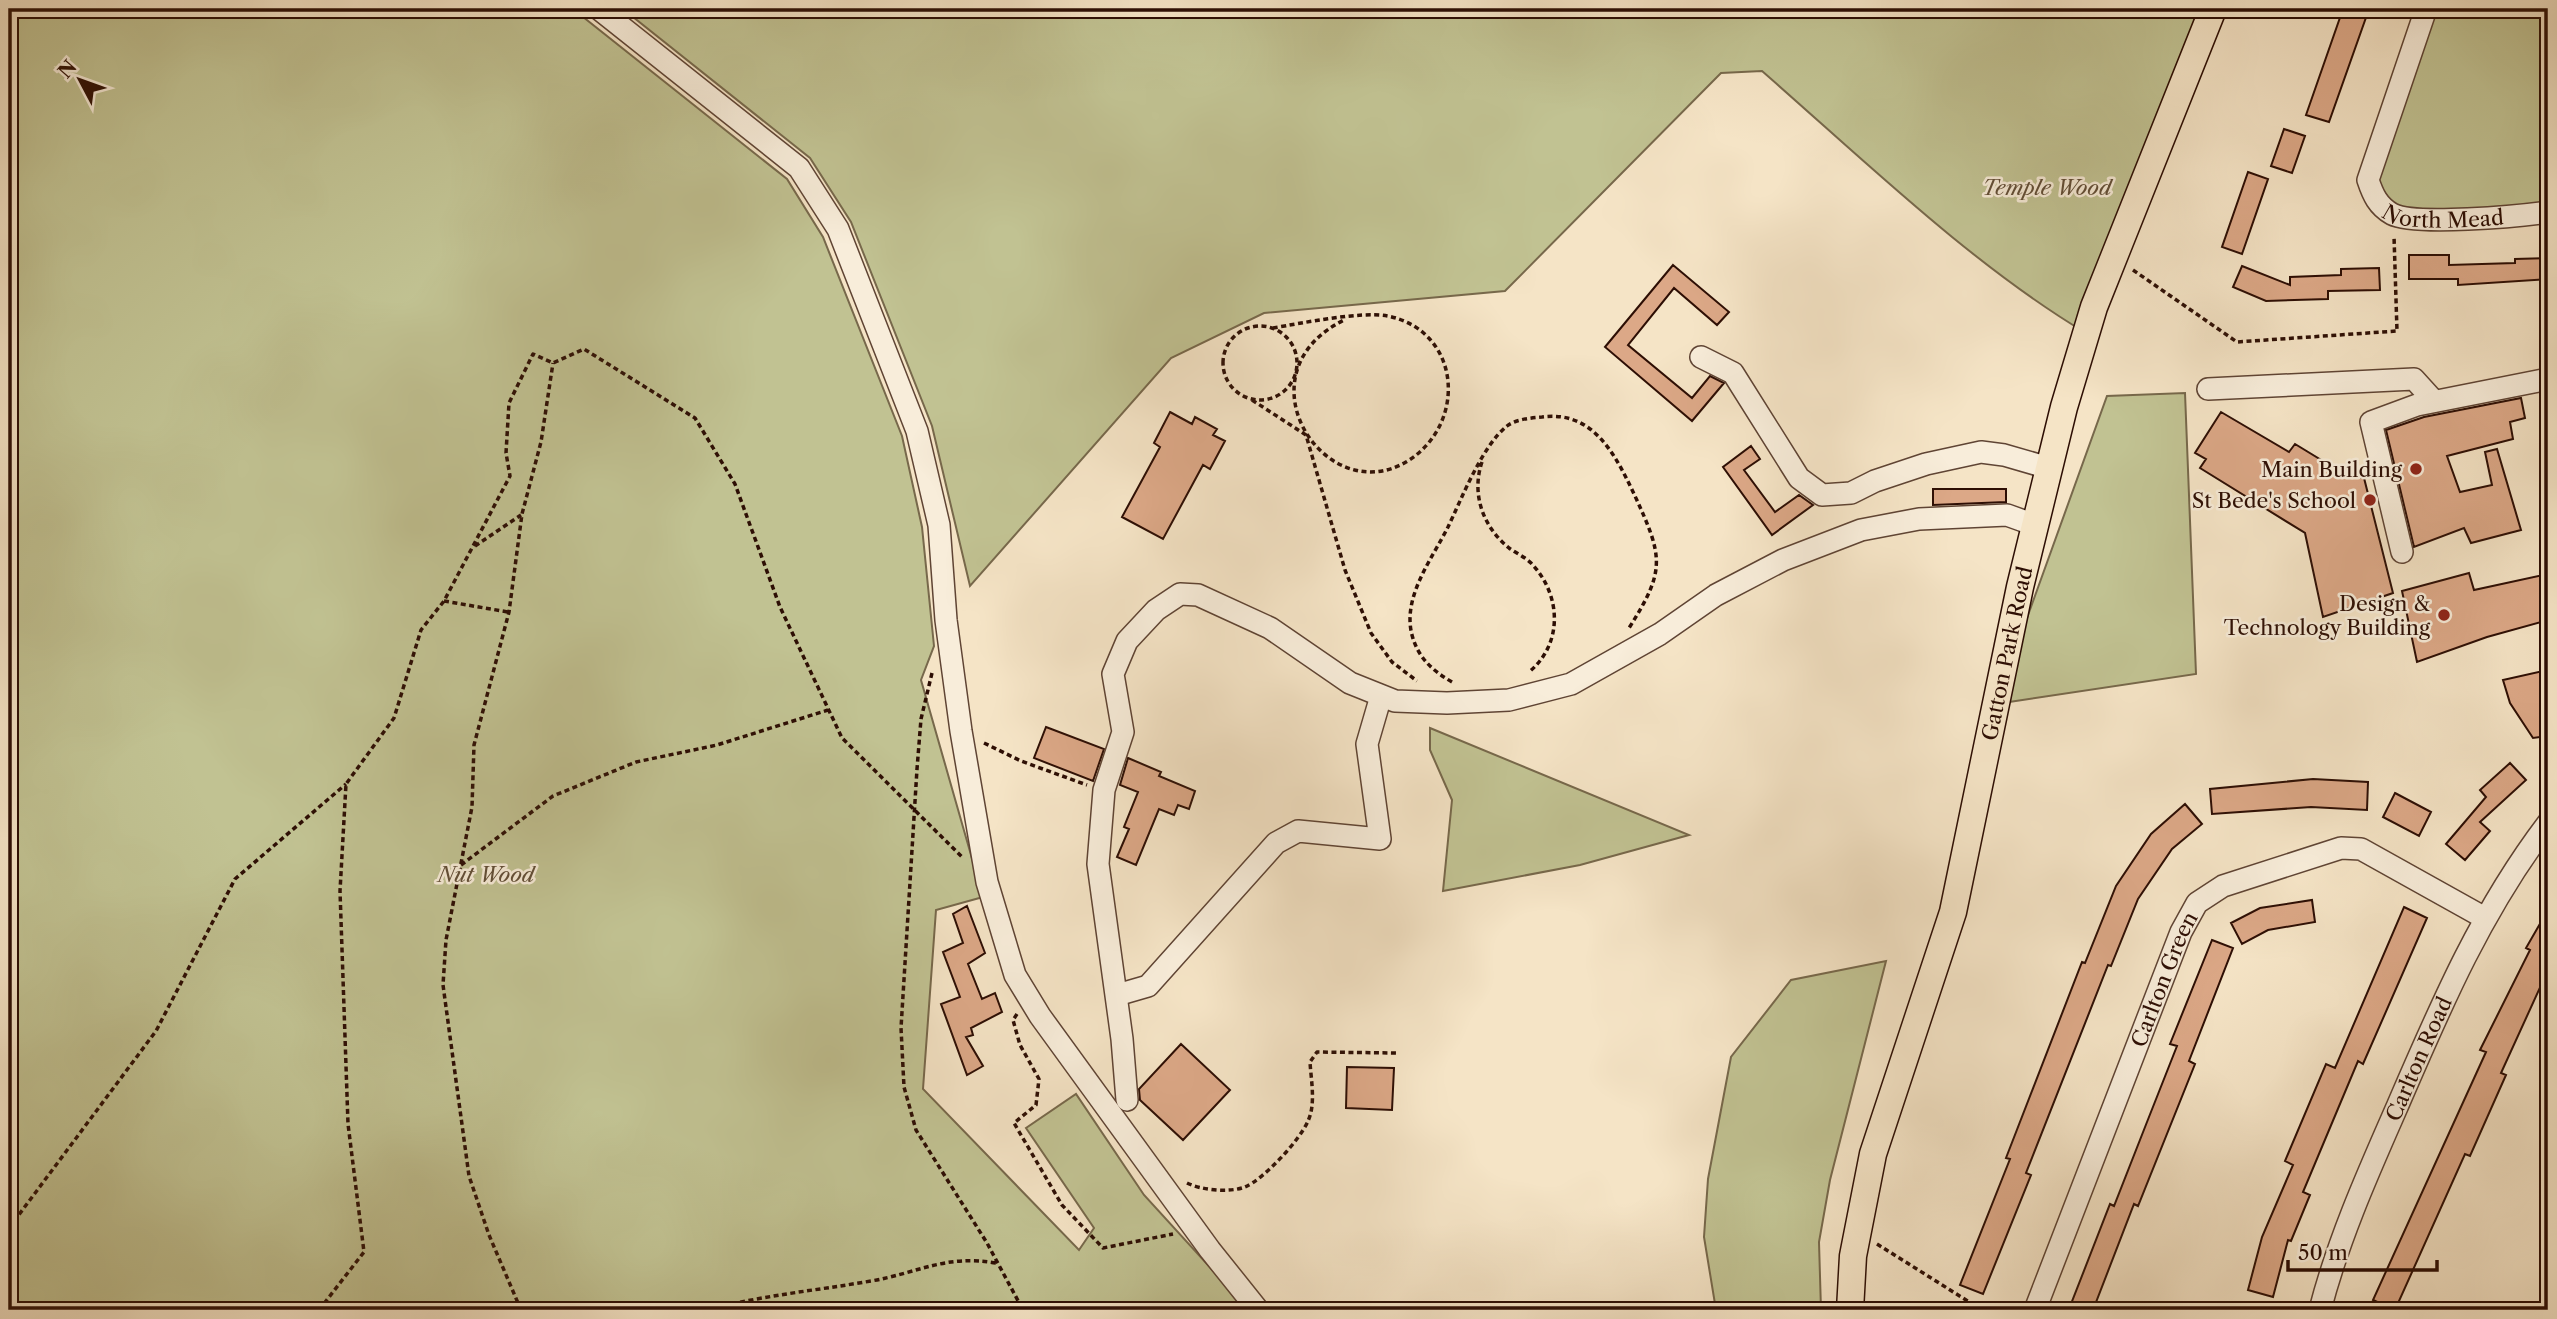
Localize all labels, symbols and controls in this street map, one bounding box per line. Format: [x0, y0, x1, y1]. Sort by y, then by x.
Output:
north arrow [46, 46, 116, 116]
text: N [53, 55, 82, 83]
park label: Temple Wood [1982, 175, 2114, 200]
street label: North Mead [2378, 199, 2505, 232]
place label: Main Building [2261, 457, 2403, 482]
marker: Main Building [2408, 461, 2424, 477]
place label: St Bede's School [2192, 488, 2356, 513]
marker: St Bede's School [2362, 492, 2378, 508]
street label: Gatton Park Road [1976, 564, 2037, 743]
place label: Design & Technology Building [2224, 591, 2431, 640]
marker: Design & Technology Building [2436, 607, 2452, 623]
park label: Nut Wood [436, 862, 537, 887]
street label: Carlton Green [2125, 907, 2202, 1050]
street label: Carlton Road [2380, 992, 2457, 1125]
scale bar [2288, 1228, 2436, 1272]
text: 50 m [2298, 1240, 2348, 1265]

